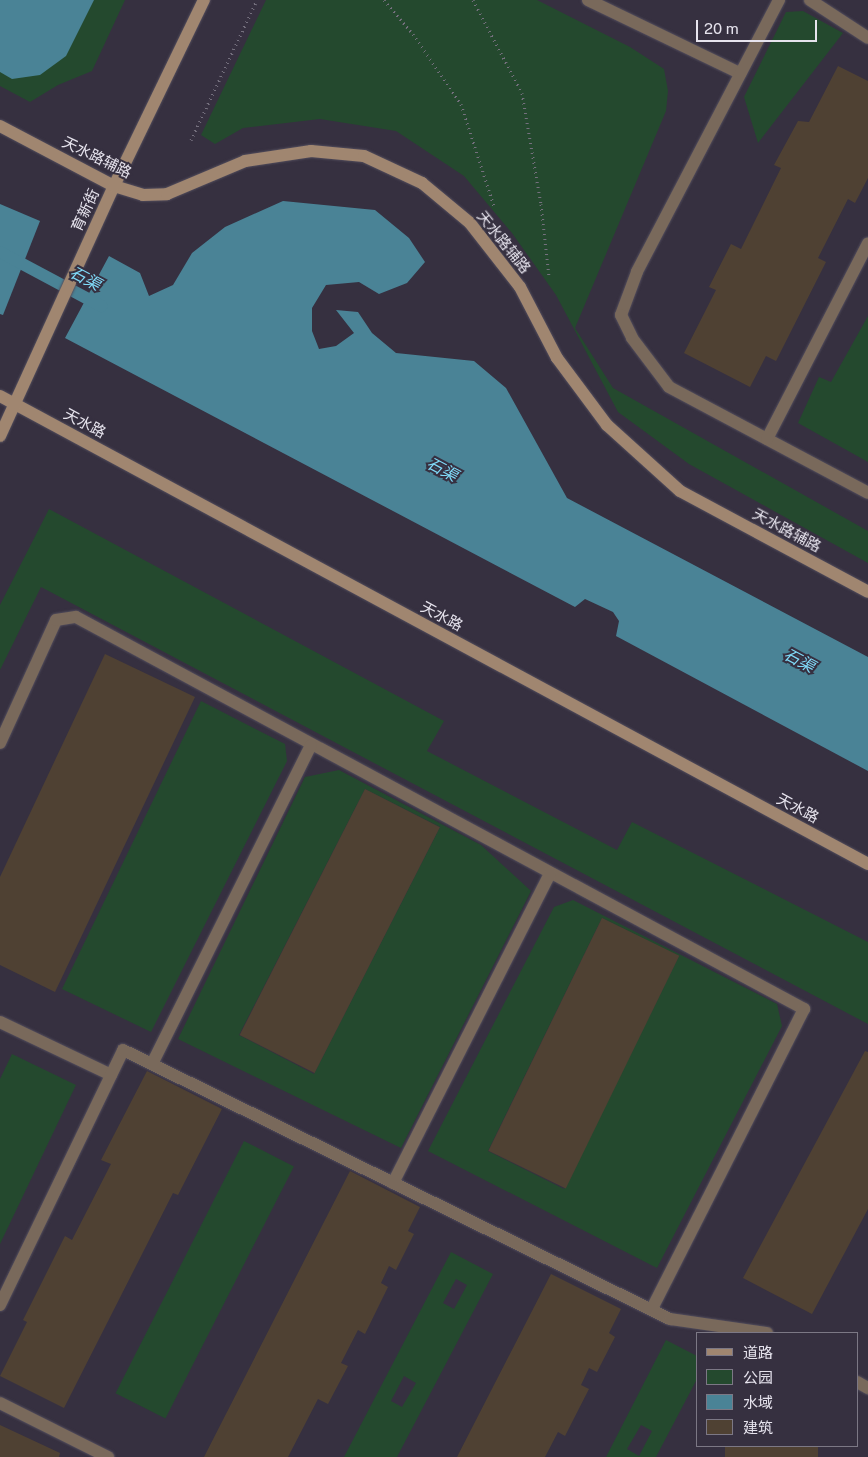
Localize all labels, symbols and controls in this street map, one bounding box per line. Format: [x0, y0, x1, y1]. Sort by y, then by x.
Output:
scale bar [698, 10, 819, 42]
text: 20 m [704, 20, 739, 37]
street label: 天水路辅路 [59, 132, 135, 182]
street label: 育新街 [67, 186, 103, 234]
street label: 天水路辅路 [473, 207, 535, 277]
water label: 石渠 [66, 263, 104, 295]
street label: 天水路 [61, 404, 109, 442]
water label: 石渠 [423, 454, 461, 486]
street label: 天水路辅路 [750, 504, 824, 556]
street label: 天水路 [418, 597, 466, 635]
water label: 石渠 [780, 645, 818, 677]
street label: 天水路 [774, 789, 822, 827]
legend [696, 1332, 858, 1447]
text: 道路 [743, 1344, 773, 1361]
text: 公园 [743, 1369, 773, 1386]
text: 水域 [743, 1394, 773, 1411]
text: 建筑 [743, 1419, 773, 1436]

